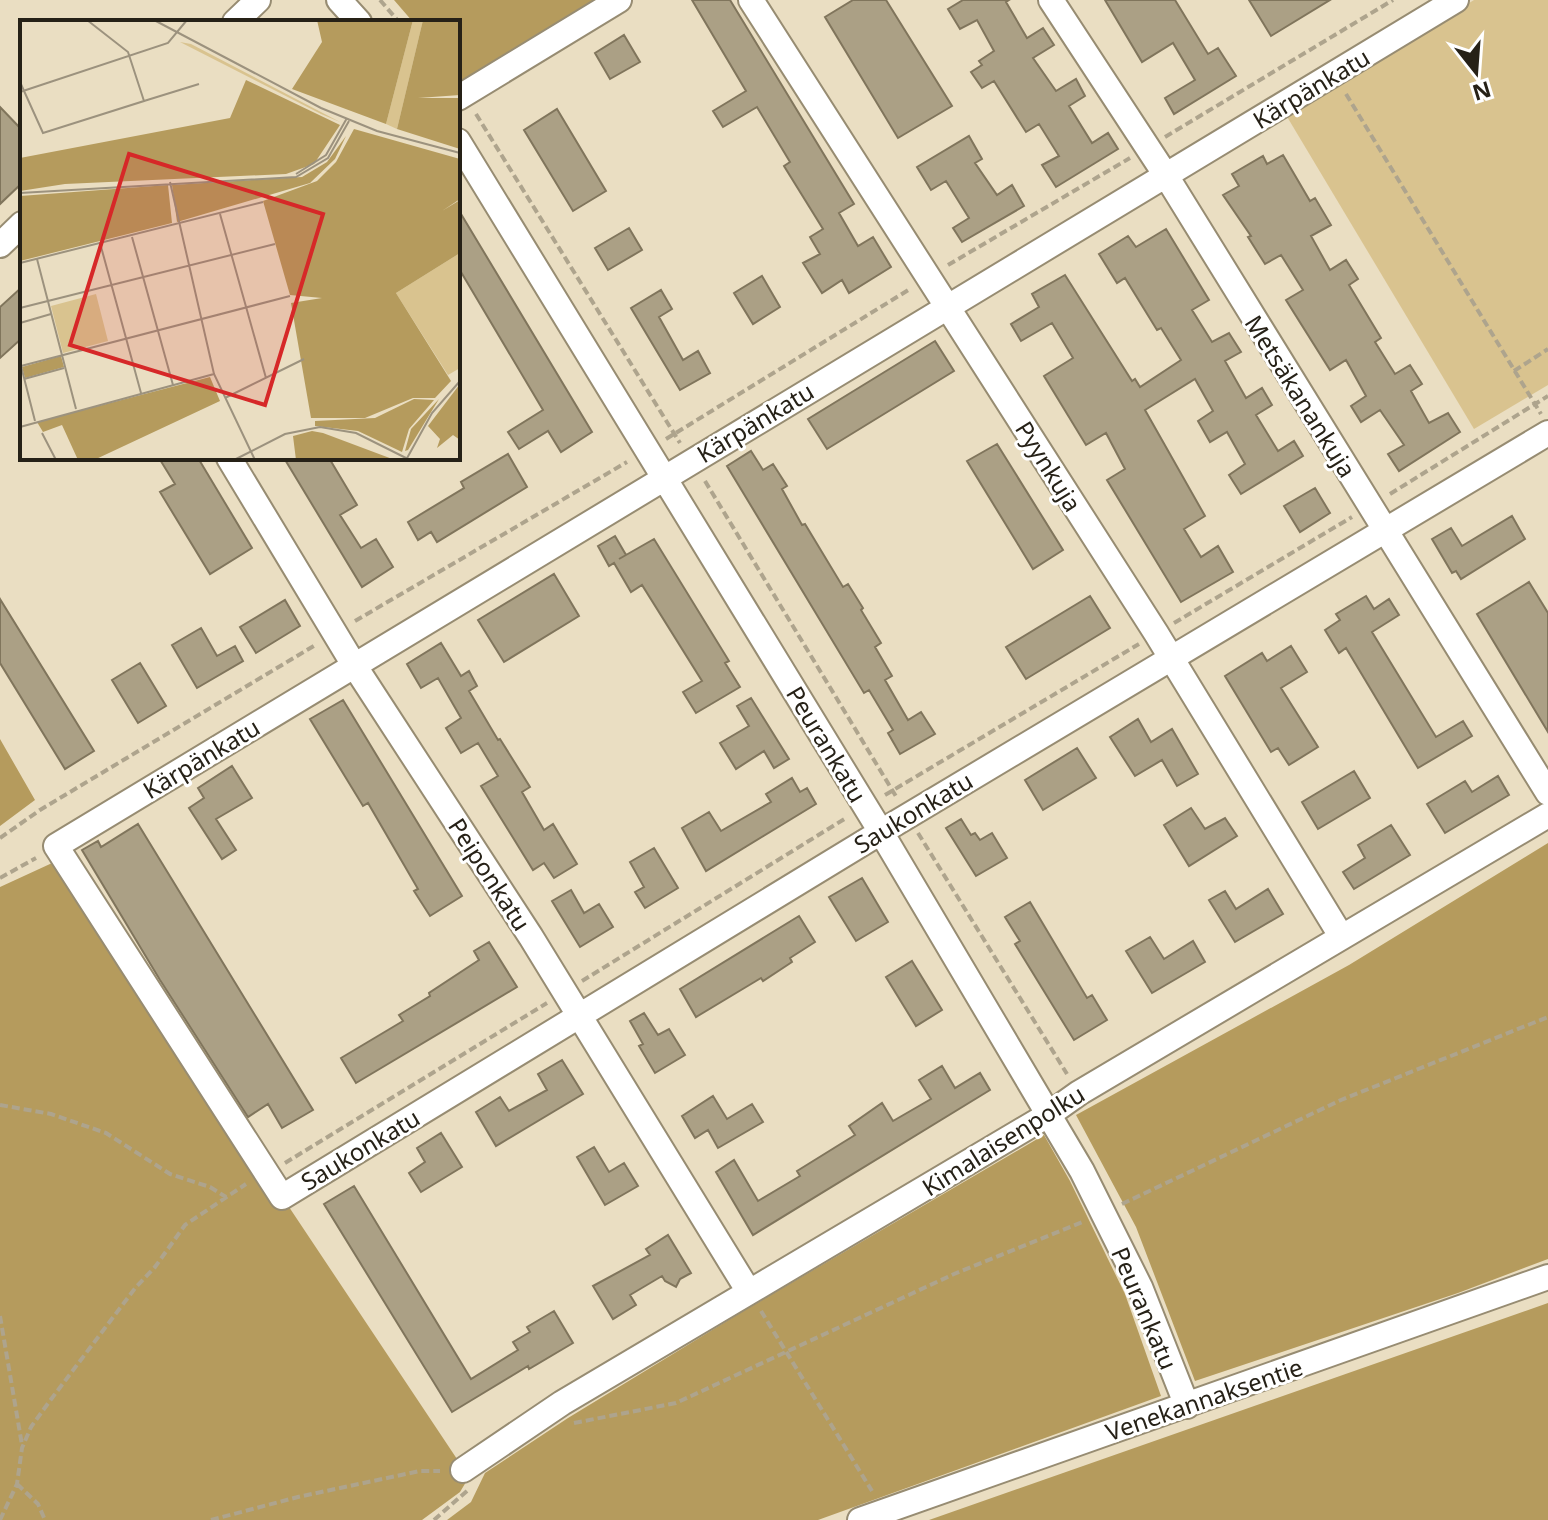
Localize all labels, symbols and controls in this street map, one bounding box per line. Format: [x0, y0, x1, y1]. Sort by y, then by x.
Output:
inset map [20, 20, 460, 460]
north arrow [1436, 32, 1516, 112]
street label: Kärpänkatu [1246, 40, 1376, 136]
text: N [1469, 75, 1495, 109]
street label: Metsäkanankuja [1238, 309, 1364, 483]
street label: Kärpänkatu [690, 374, 820, 470]
street label: Pyynkuja [1008, 414, 1090, 518]
street label: Peurankatu [779, 680, 875, 808]
street label: Kärpänkatu [136, 710, 266, 806]
street label: Saukonkatu [847, 763, 979, 861]
street label: Peiponkatu [441, 811, 539, 937]
street label: Kimalaisenpolku [915, 1077, 1091, 1203]
street label: Saukonkatu [294, 1100, 426, 1198]
street label: Peurankatu [1104, 1242, 1186, 1374]
street label: Venekannaksentie [1101, 1350, 1307, 1448]

